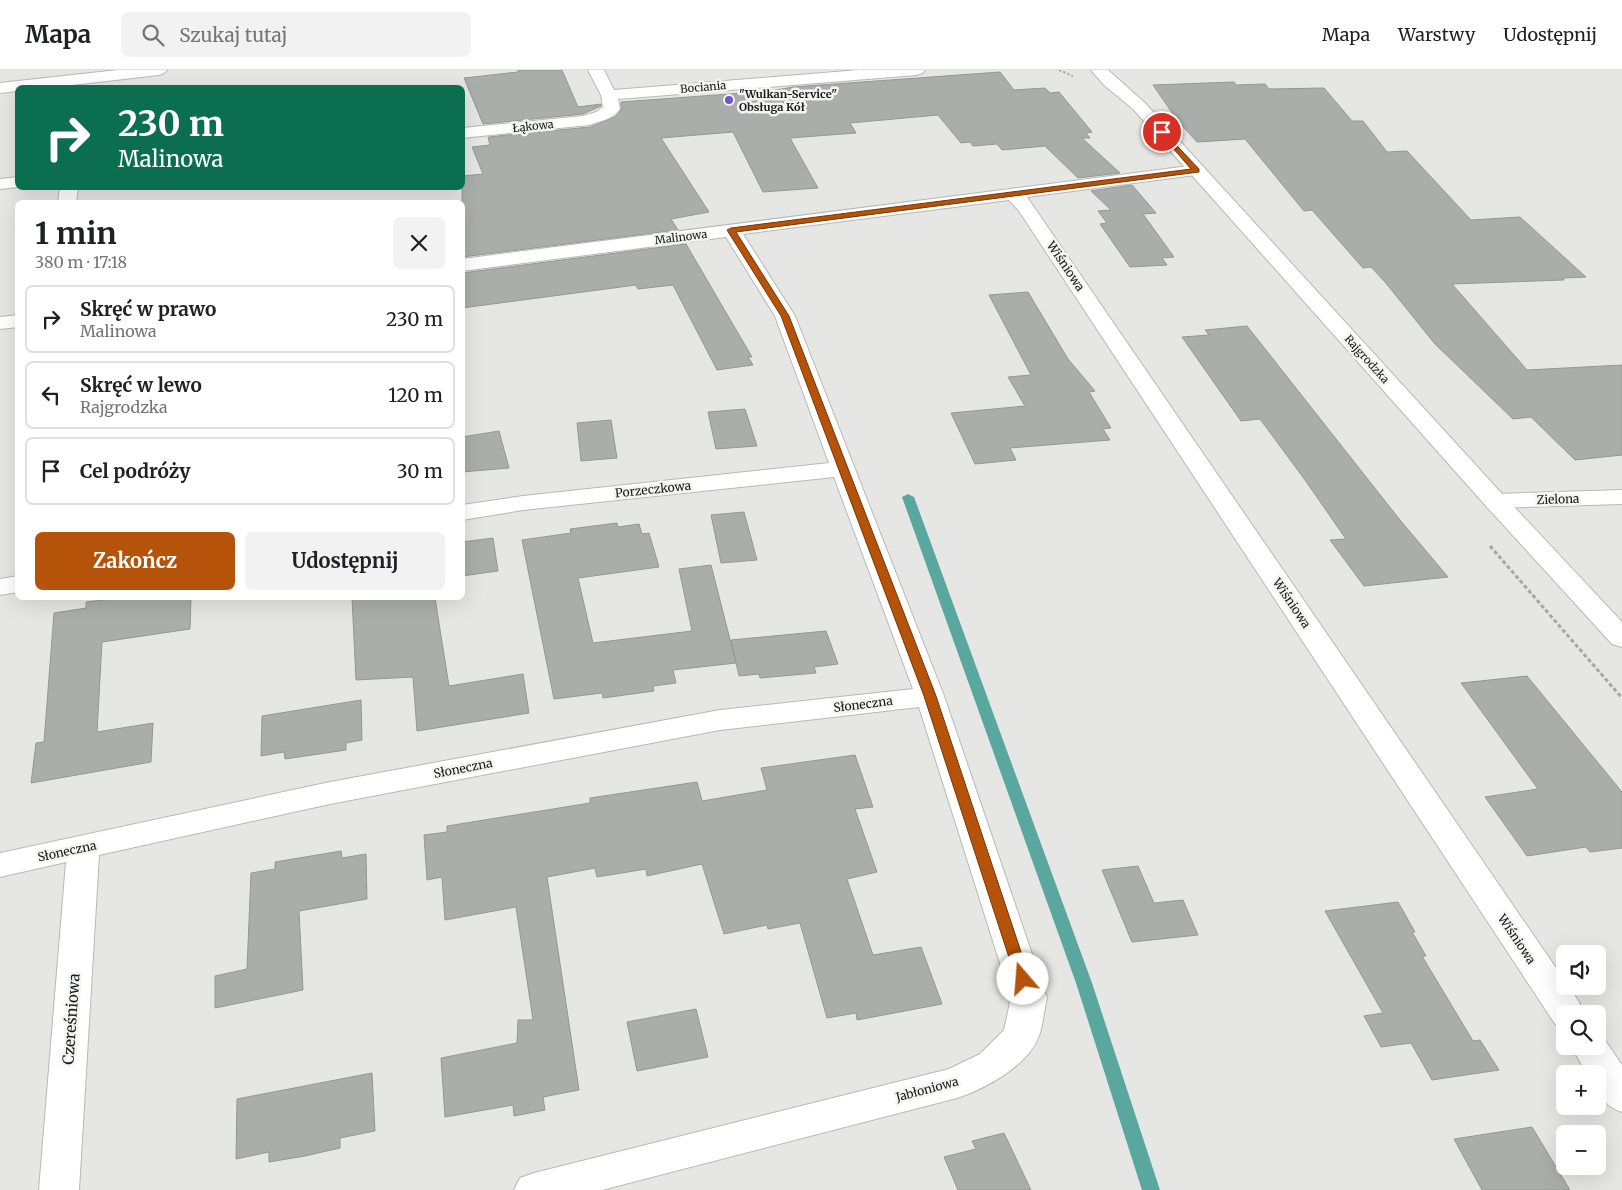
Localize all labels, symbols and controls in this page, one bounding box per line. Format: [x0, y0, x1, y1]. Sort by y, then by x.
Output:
search box [121, 12, 471, 57]
text: Mapa [25, 19, 91, 50]
icon: search [139, 21, 167, 49]
text: Szukaj tutaj [179, 23, 287, 47]
text: Mapa [1322, 23, 1370, 46]
text: Warstwy [1398, 23, 1475, 46]
text: Udostępnij [1503, 23, 1597, 46]
street label: Bociania [679, 78, 727, 96]
place label: "Wulkan-Service" Obsługa Kół [739, 87, 837, 114]
marker: "Wulkan-Service" Obsługa Kół [723, 94, 735, 106]
text: 230 m [118, 102, 224, 146]
icon: right [35, 105, 100, 170]
pin [1141, 111, 1183, 153]
street label: Łąkowa [512, 117, 554, 135]
icon: arrive [1148, 118, 1176, 146]
text: Malinowa [118, 145, 223, 173]
text: 1 min [35, 214, 117, 252]
button: close [393, 217, 445, 269]
street label: Malinowa [654, 227, 708, 247]
street label: Wiśniowa [1043, 237, 1088, 294]
text: 380 m · 17:18 [35, 252, 127, 272]
text: Skręć w prawo [80, 297, 216, 321]
icon: right [37, 305, 65, 333]
text: 230 m [386, 307, 443, 331]
text: Malinowa [80, 321, 157, 341]
street label: Rajgrodzka [1342, 332, 1392, 386]
text: Skręć w lewo [80, 373, 202, 397]
icon: left [37, 381, 65, 409]
text: 120 m [388, 383, 443, 407]
text: Rajgrodzka [80, 397, 168, 417]
icon: arrive [37, 457, 65, 485]
text: Cel podróży [80, 459, 191, 483]
text: 30 m [397, 459, 443, 483]
street label: Porzeczkowa [614, 478, 692, 500]
street label: Zielona [1536, 491, 1580, 507]
button: Zakończ [35, 532, 235, 590]
button: Udostępnij [245, 532, 445, 590]
street label: Wiśniowa [1269, 574, 1314, 631]
street label: Słoneczna [832, 693, 894, 715]
street label: Słoneczna [432, 755, 494, 781]
street label: Słoneczna [36, 837, 98, 865]
street label: Wiśniowa [1494, 910, 1539, 967]
map controls [1556, 945, 1606, 1175]
button: sound [1556, 945, 1606, 995]
position arrow [996, 952, 1048, 1004]
street label: Czereśniowa [58, 973, 84, 1065]
button: search [1556, 1005, 1606, 1055]
button: + [1556, 1065, 1606, 1115]
street label: Jabłoniowa [893, 1073, 960, 1105]
button: − [1556, 1125, 1606, 1175]

